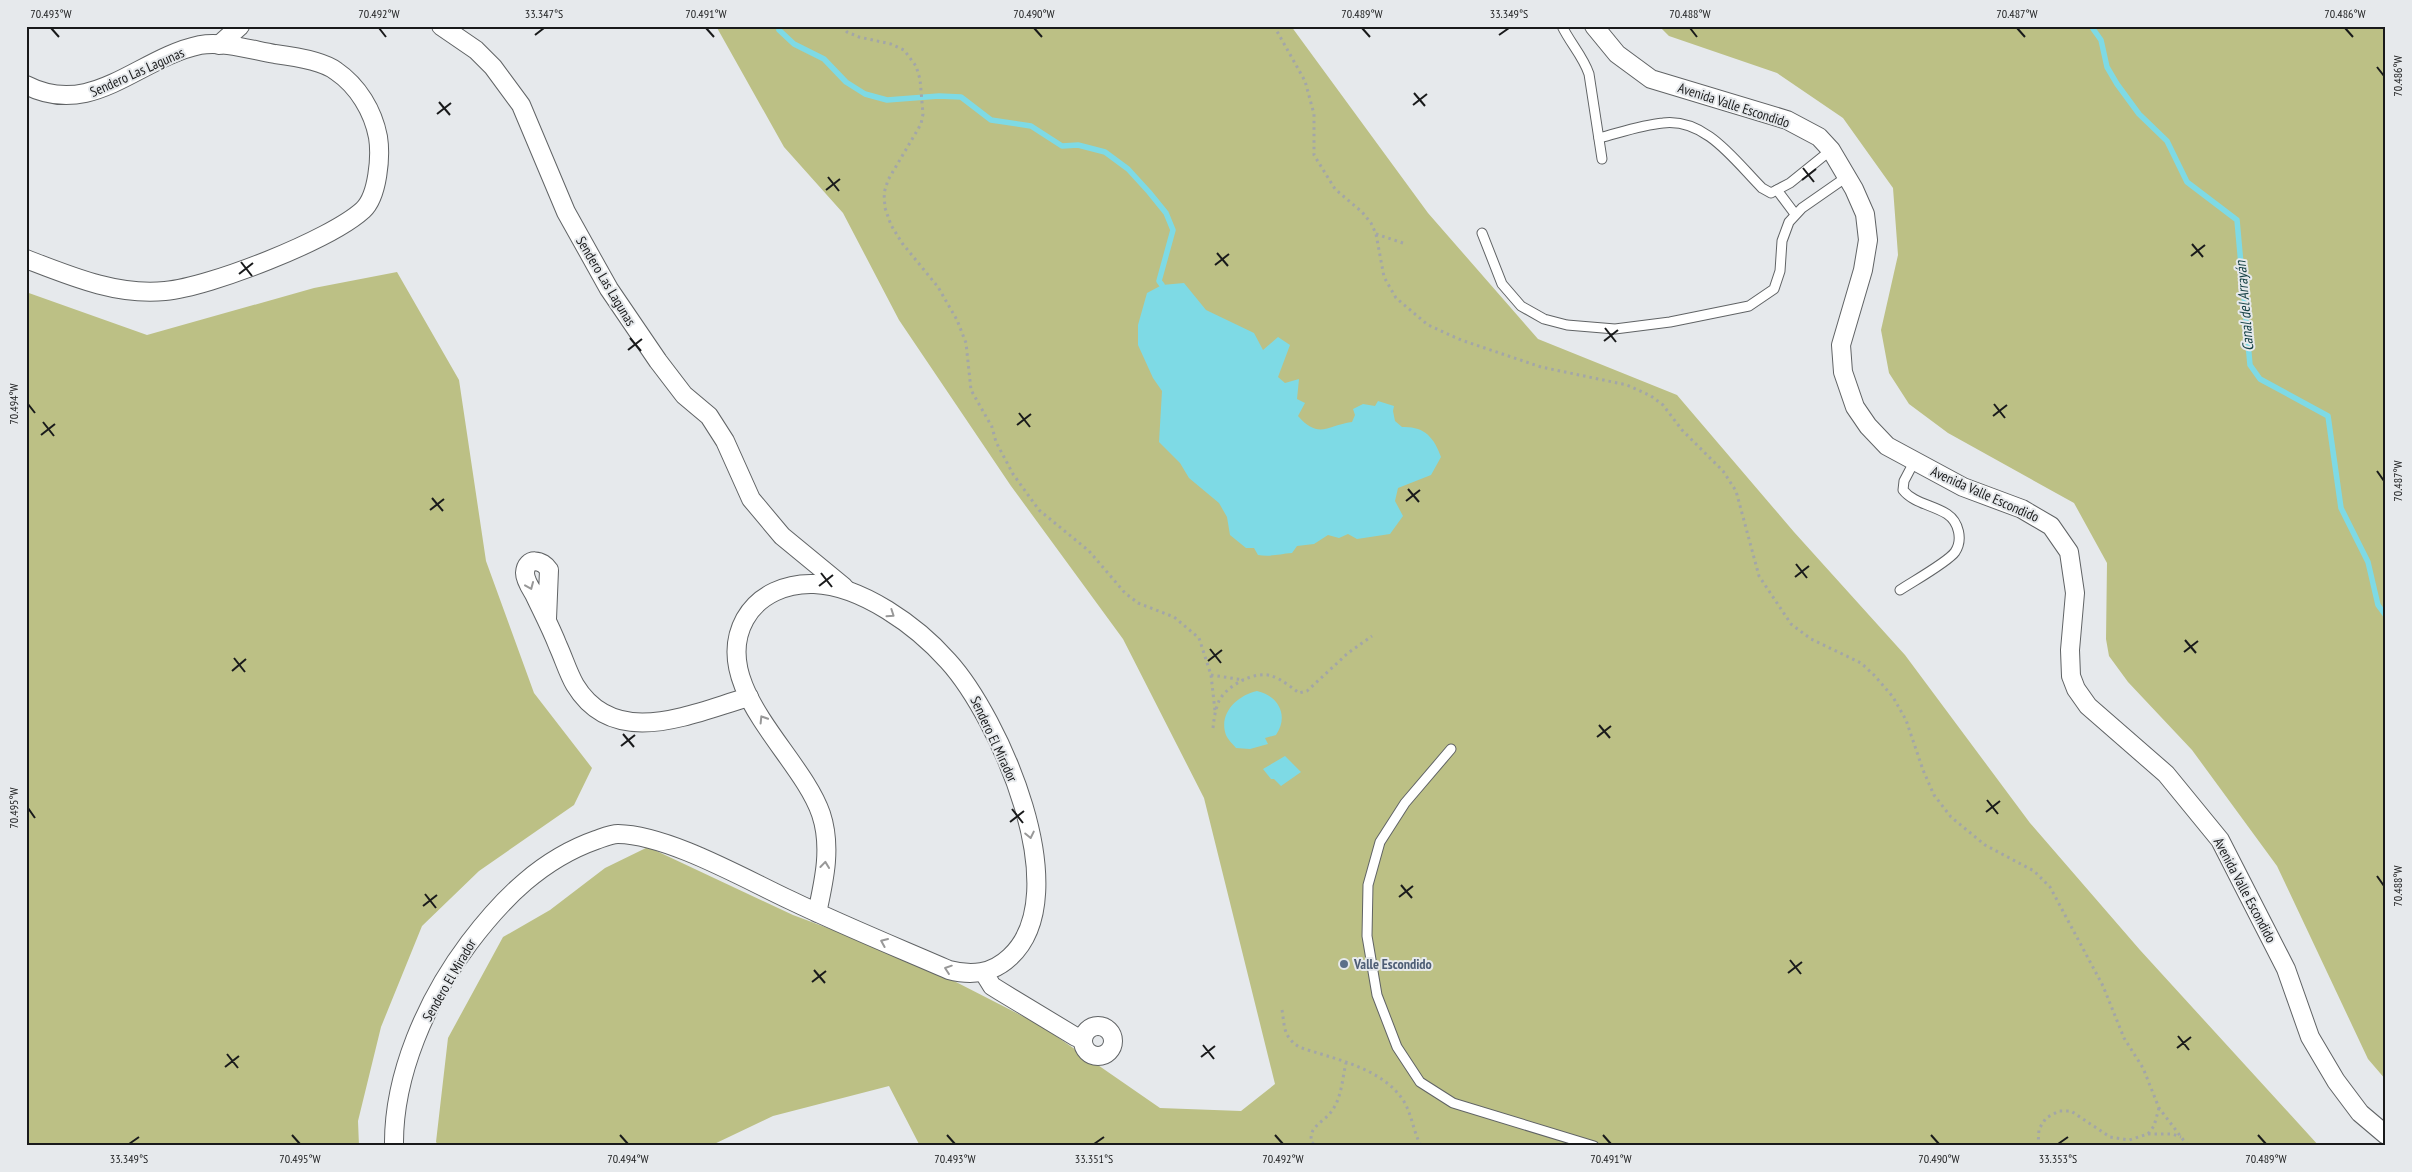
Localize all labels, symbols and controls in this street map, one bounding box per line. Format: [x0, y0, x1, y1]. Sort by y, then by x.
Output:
text: 70.493°W [30, 6, 72, 21]
text: 70.492°W [358, 6, 400, 21]
text: 33.347°S [525, 6, 563, 21]
text: 70.491°W [685, 6, 727, 21]
text: 70.490°W [1013, 6, 1055, 21]
text: 70.489°W [1341, 6, 1383, 21]
text: 33.349°S [1490, 6, 1528, 21]
text: 70.488°W [1669, 6, 1711, 21]
text: 70.487°W [1996, 6, 2038, 21]
text: 70.486°W [2324, 6, 2366, 21]
street label: Sendero Las Lagunas [87, 43, 187, 101]
text: 70.486°W [2390, 55, 2405, 97]
street label: Avenida Valle Escondido [1676, 78, 1792, 132]
street label: Sendero Las Lagunas [572, 233, 640, 329]
water label: Canal del Arrayán [2230, 259, 2257, 352]
text: 70.494°W [6, 383, 21, 425]
text: 70.487°W [2390, 460, 2405, 502]
street label: Avenida Valle Escondido [1928, 462, 2042, 526]
one-way arrow [524, 581, 535, 590]
one-way arrow [886, 608, 895, 617]
street label: Sendero El Mirador [966, 693, 1022, 785]
one-way arrow [760, 716, 770, 725]
text: 70.495°W [6, 787, 21, 829]
one-way arrow [1024, 830, 1035, 839]
street label: Avenida Valle Escondido [2210, 834, 2280, 946]
one-way arrow [820, 861, 831, 869]
text: 70.488°W [2390, 865, 2405, 907]
street label: Sendero El Mirador [418, 935, 480, 1024]
one-way arrow [880, 937, 889, 948]
place label: Valle Escondido [1353, 955, 1432, 973]
marker: Valle Escondido [1338, 958, 1350, 970]
one-way arrow [945, 965, 953, 975]
text: 33.349°S [110, 1151, 148, 1166]
text: 70.495°W [279, 1151, 321, 1166]
text: 70.494°W [607, 1151, 649, 1166]
text: 70.493°W [934, 1151, 976, 1166]
text: 33.351°S [1075, 1151, 1113, 1166]
text: 70.492°W [1262, 1151, 1304, 1166]
text: 70.491°W [1590, 1151, 1632, 1166]
text: 70.490°W [1918, 1151, 1960, 1166]
text: 33.353°S [2039, 1151, 2077, 1166]
text: 70.489°W [2245, 1151, 2287, 1166]

